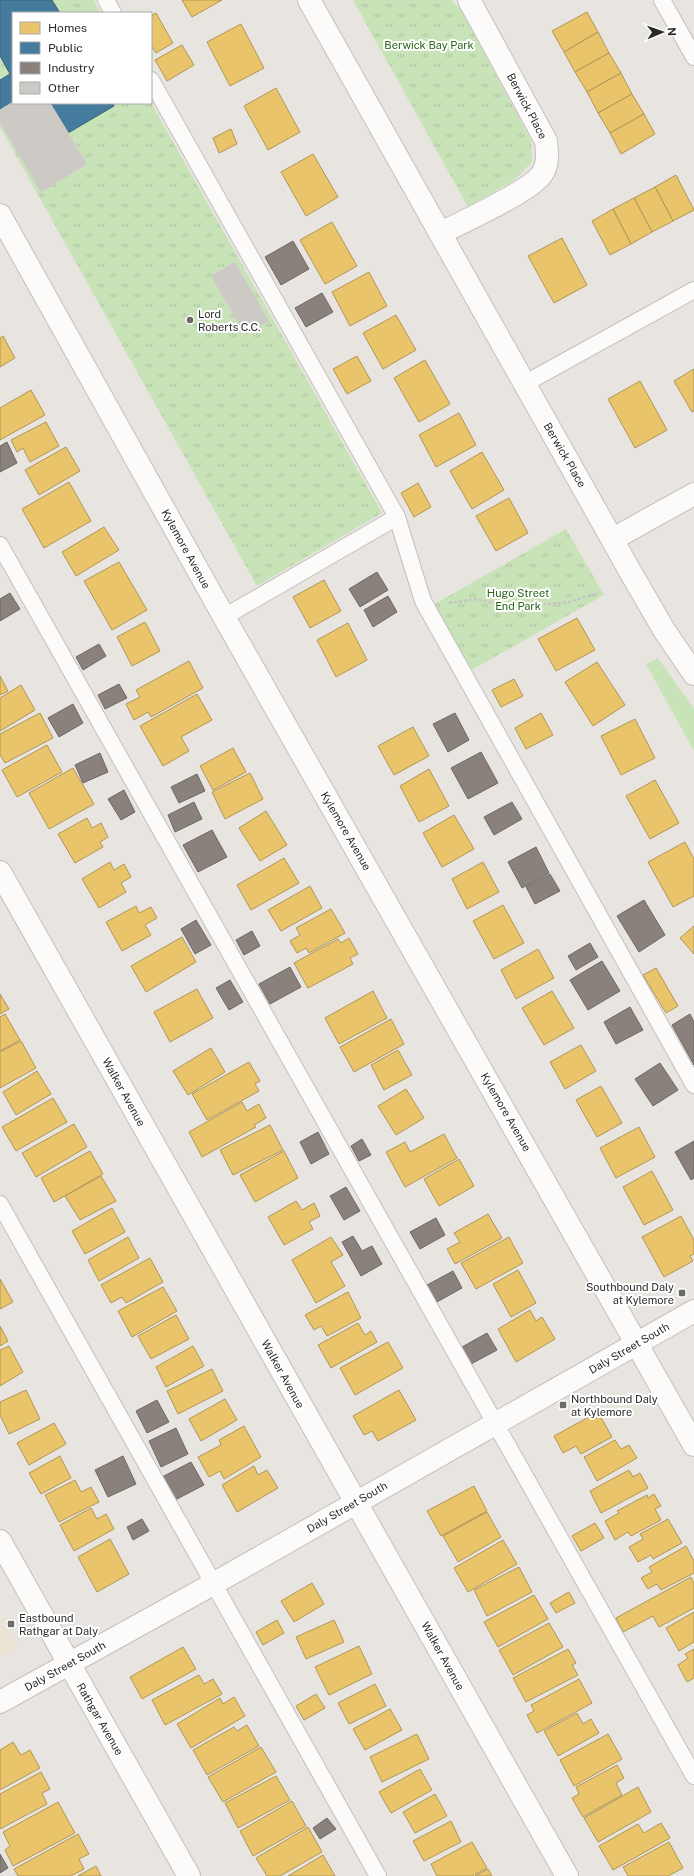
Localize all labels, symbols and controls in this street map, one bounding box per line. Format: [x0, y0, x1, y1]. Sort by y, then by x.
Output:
legend [12, 12, 152, 104]
north arrow [642, 12, 682, 52]
text: Homes [48, 21, 87, 35]
text: N [666, 27, 678, 36]
park label: Berwick Bay Park [384, 39, 474, 51]
text: Public [48, 41, 83, 55]
text: Industry [48, 61, 95, 75]
street label: Berwick Place [505, 71, 549, 141]
text: Other [48, 81, 80, 95]
place label: Lord Roberts C.C. [198, 308, 260, 333]
marker: Lord Roberts C.C. [185, 315, 195, 325]
street label: Berwick Place [542, 421, 588, 489]
street label: Kylemore Avenue [159, 507, 213, 591]
park label: Hugo Street End Park [487, 587, 549, 612]
street label: Kylemore Avenue [319, 790, 373, 872]
street label: Walker Avenue [100, 1056, 148, 1128]
street label: Kylemore Avenue [479, 1071, 533, 1153]
place label: Southbound Daly at Kylemore [586, 1281, 674, 1306]
marker: Southbound Daly at Kylemore [677, 1288, 687, 1298]
street label: Daly Street South [587, 1320, 671, 1376]
street label: Walker Avenue [259, 1338, 307, 1410]
place label: Northbound Daly at Kylemore [571, 1393, 658, 1418]
marker: Northbound Daly at Kylemore [558, 1400, 568, 1410]
street label: Daly Street South [305, 1479, 389, 1535]
place label: Eastbound Rathgar at Daly [19, 1612, 98, 1637]
marker: Eastbound Rathgar at Daly [6, 1619, 16, 1629]
street label: Walker Avenue [419, 1620, 467, 1692]
street label: Daly Street South [22, 1639, 108, 1693]
street label: Rathgar Avenue [74, 1681, 126, 1757]

